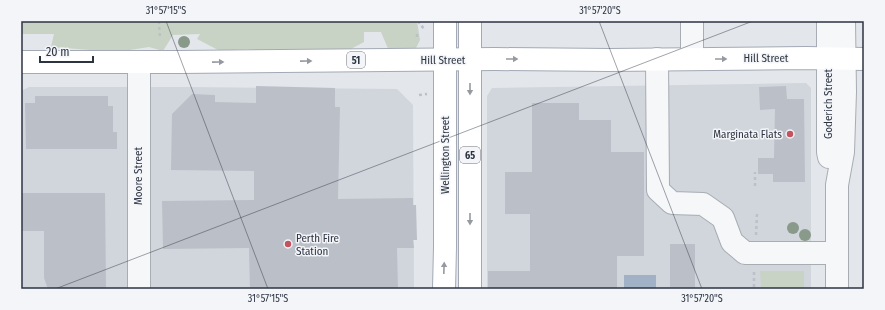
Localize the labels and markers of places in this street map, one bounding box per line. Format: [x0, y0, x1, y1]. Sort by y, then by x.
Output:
place label: Marginata Flats [713, 128, 782, 141]
marker: Marginata Flats [785, 129, 795, 139]
place label: Perth Fire Station [296, 232, 339, 258]
marker: Perth Fire Station [283, 239, 293, 249]

